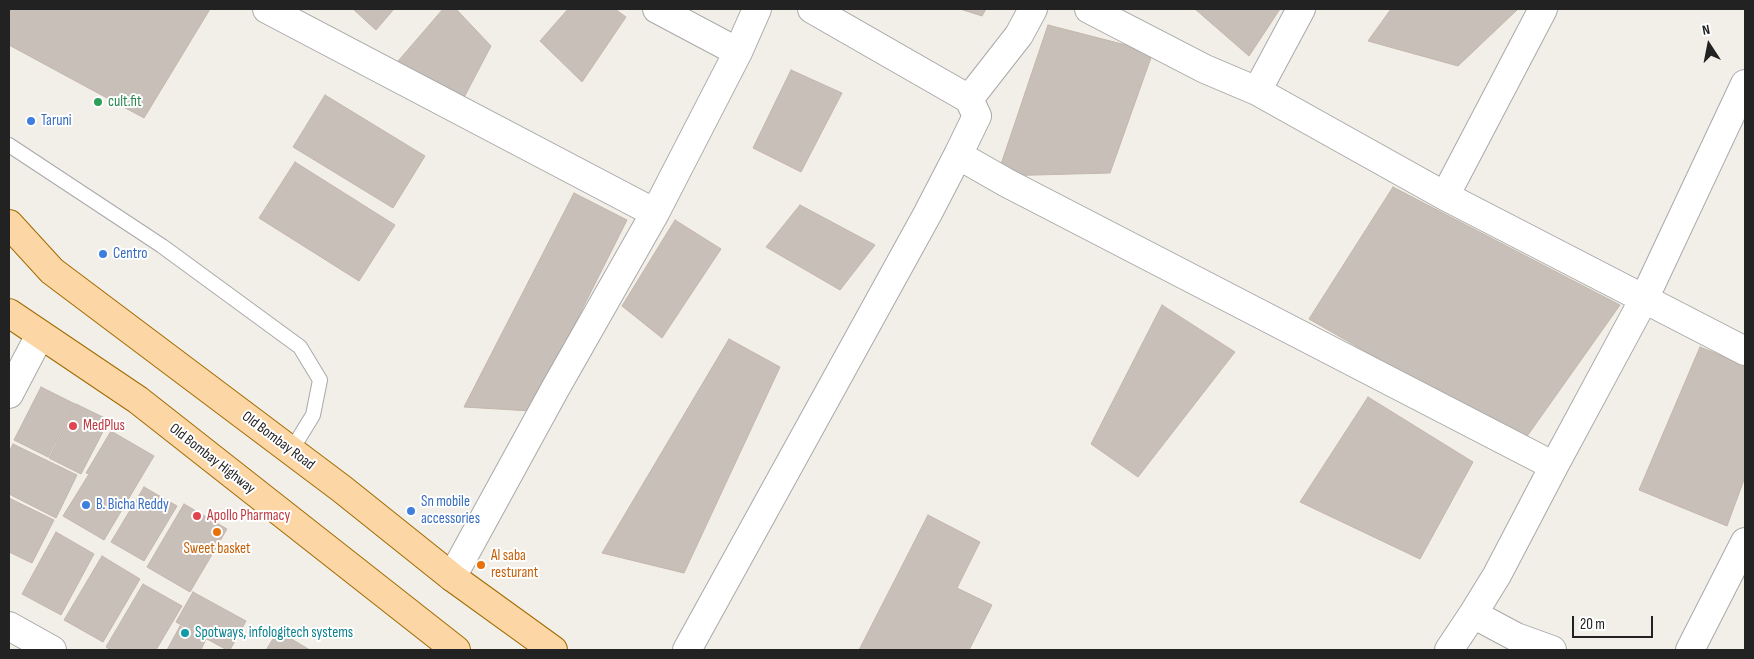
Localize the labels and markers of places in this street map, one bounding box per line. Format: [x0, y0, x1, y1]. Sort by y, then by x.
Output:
place label: cult.fit [108, 93, 141, 111]
marker: cult.fit [92, 96, 104, 108]
place label: Taruni [41, 112, 72, 130]
marker: Taruni [25, 115, 37, 127]
place label: Centro [113, 245, 148, 263]
marker: Centro [97, 248, 109, 260]
place label: MedPlus [83, 417, 125, 435]
marker: MedPlus [67, 420, 79, 432]
place label: Sn mobile accessories [421, 493, 480, 528]
place label: B. Bicha Reddy [96, 496, 169, 514]
marker: B. Bicha Reddy [80, 499, 92, 511]
marker: Sn mobile accessories [405, 505, 417, 517]
place label: Apollo Pharmacy [207, 507, 290, 525]
marker: Apollo Pharmacy [191, 510, 203, 522]
marker: Sweet basket [211, 526, 223, 538]
place label: Sweet basket [183, 540, 251, 558]
place label: Al saba resturant [491, 547, 538, 582]
marker: Al saba resturant [475, 559, 487, 571]
place label: Spotways, infologitech systems [195, 624, 353, 642]
marker: Spotways, infologitech systems [179, 627, 191, 639]

